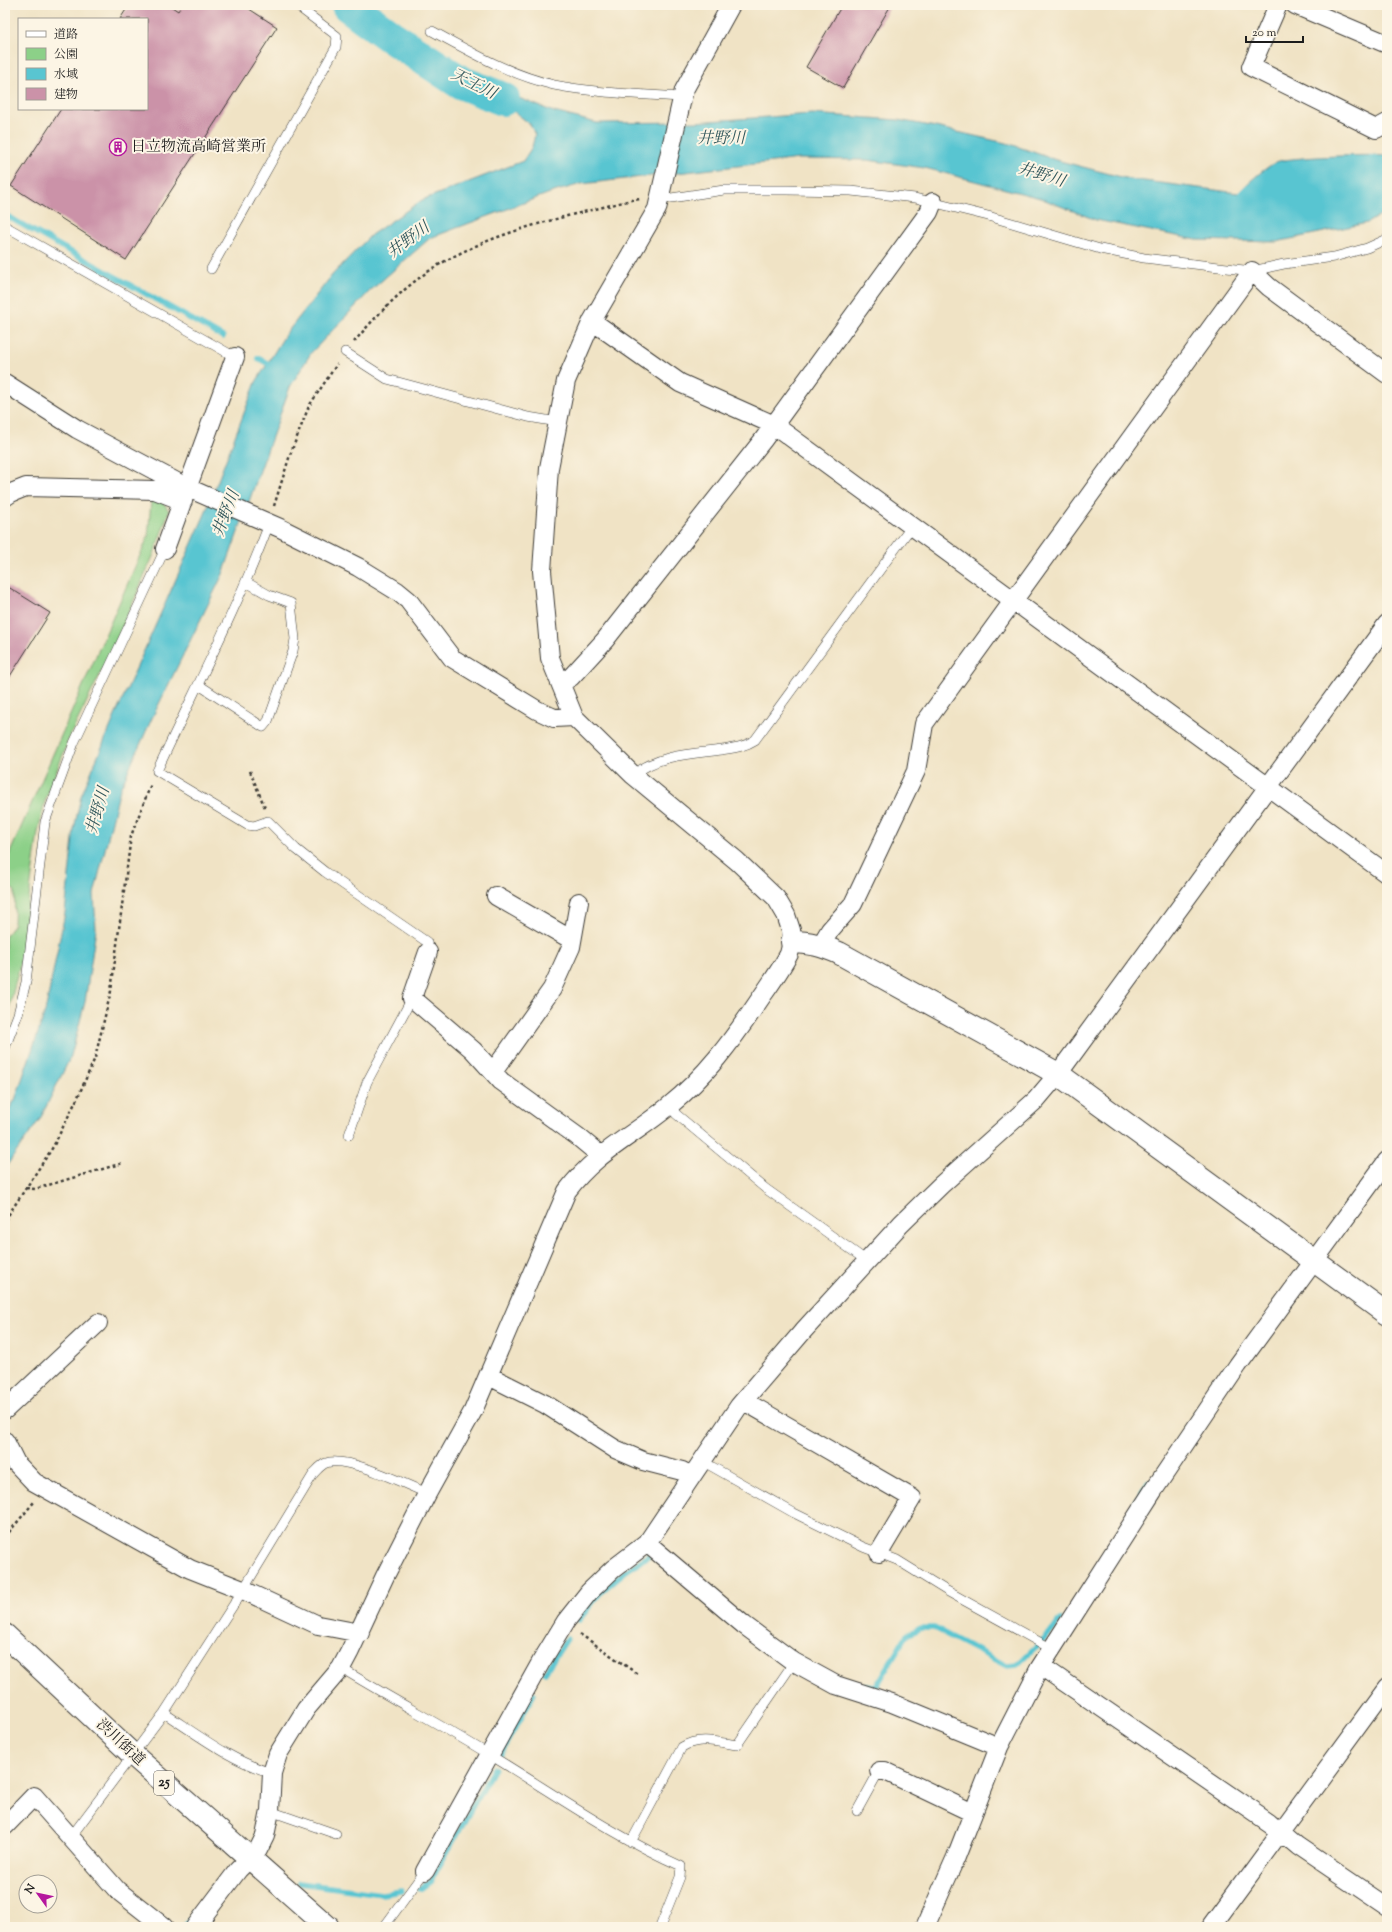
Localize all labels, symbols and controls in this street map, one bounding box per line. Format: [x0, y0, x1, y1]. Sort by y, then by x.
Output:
legend [18, 18, 148, 110]
scale bar [1246, 18, 1303, 44]
text: 20 m [1252, 24, 1277, 42]
text: 道路 [54, 26, 78, 44]
text: 公園 [54, 46, 78, 64]
water label: 天王川 [446, 64, 501, 107]
text: 水域 [54, 66, 78, 84]
text: 建物 [54, 86, 78, 104]
water label: 井野川 [697, 128, 747, 151]
building icon: 日立物流高崎営業所 [108, 137, 128, 157]
place label: 日立物流高崎営業所 [131, 137, 266, 158]
water label: 井野川 [1015, 158, 1069, 195]
water label: 井野川 [383, 216, 437, 265]
water label: 井野川 [208, 486, 247, 541]
water label: 井野川 [81, 783, 117, 837]
street label: 渋川街道 [91, 1715, 149, 1771]
road number: 25 [154, 1771, 174, 1795]
north arrow [18, 1874, 58, 1914]
text: N [21, 1881, 40, 1898]

